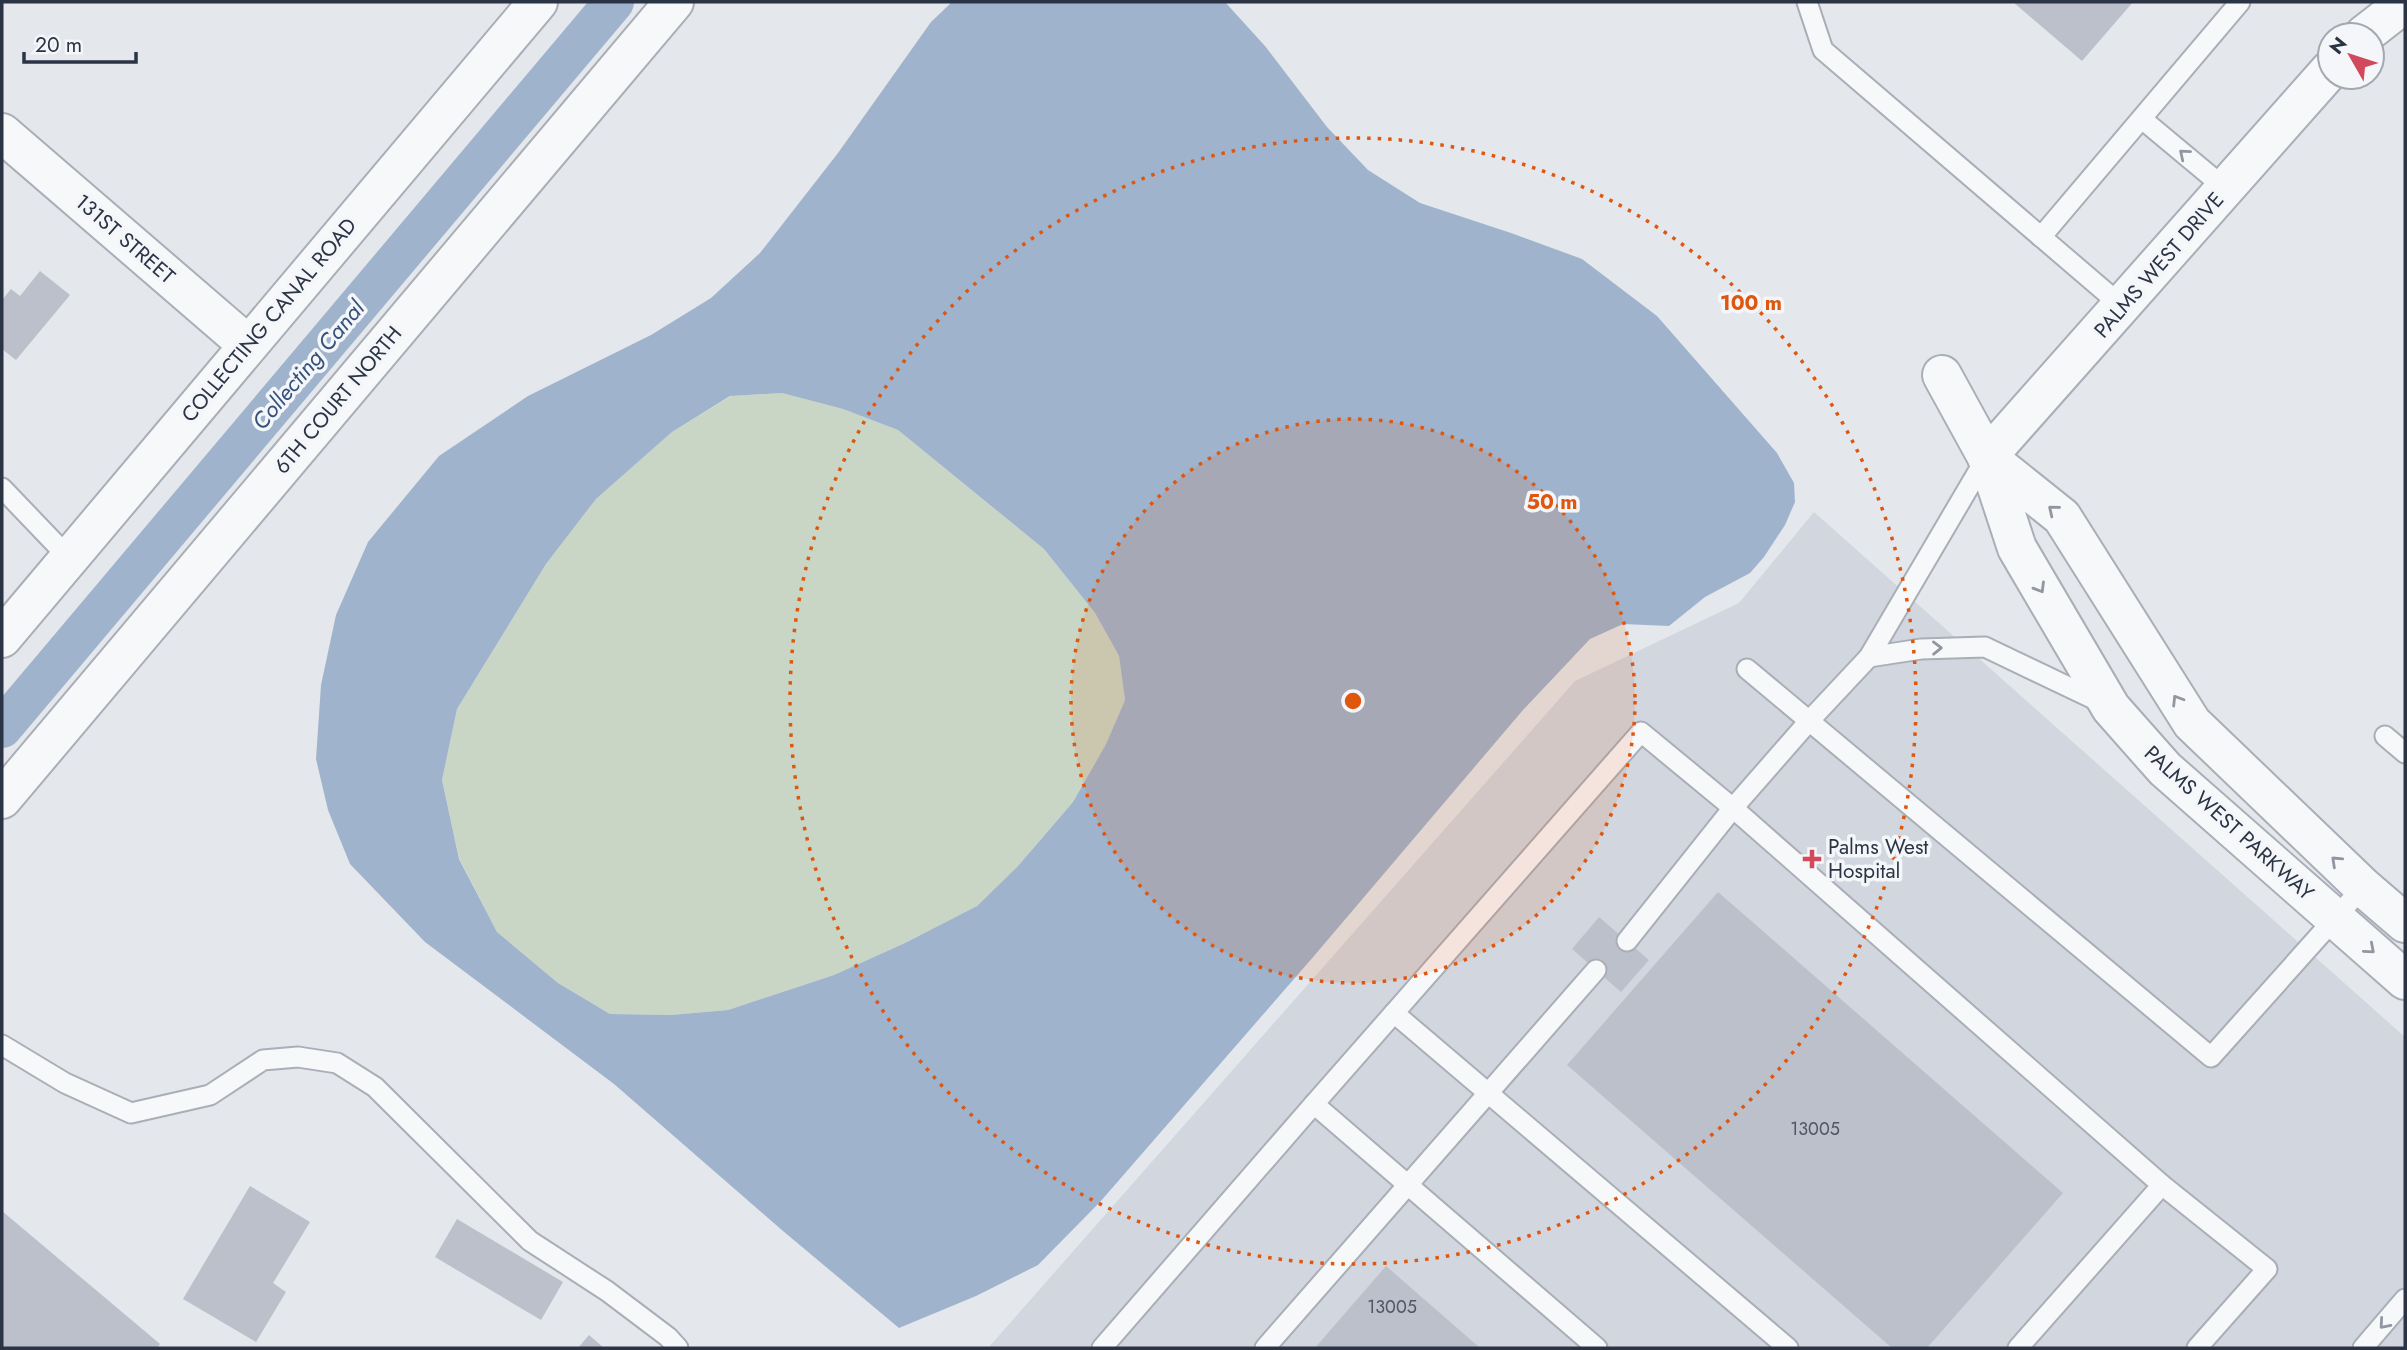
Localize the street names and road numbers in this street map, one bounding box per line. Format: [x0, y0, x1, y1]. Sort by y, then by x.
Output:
street label: PALMS WEST DRIVE [2087, 185, 2231, 345]
street label: 131ST STREET [68, 187, 182, 291]
street label: COLLECTING CANAL ROAD [174, 211, 364, 429]
street label: 6TH COURT NORTH [267, 320, 409, 480]
street label: PALMS WEST PARKWAY [2138, 739, 2321, 908]

